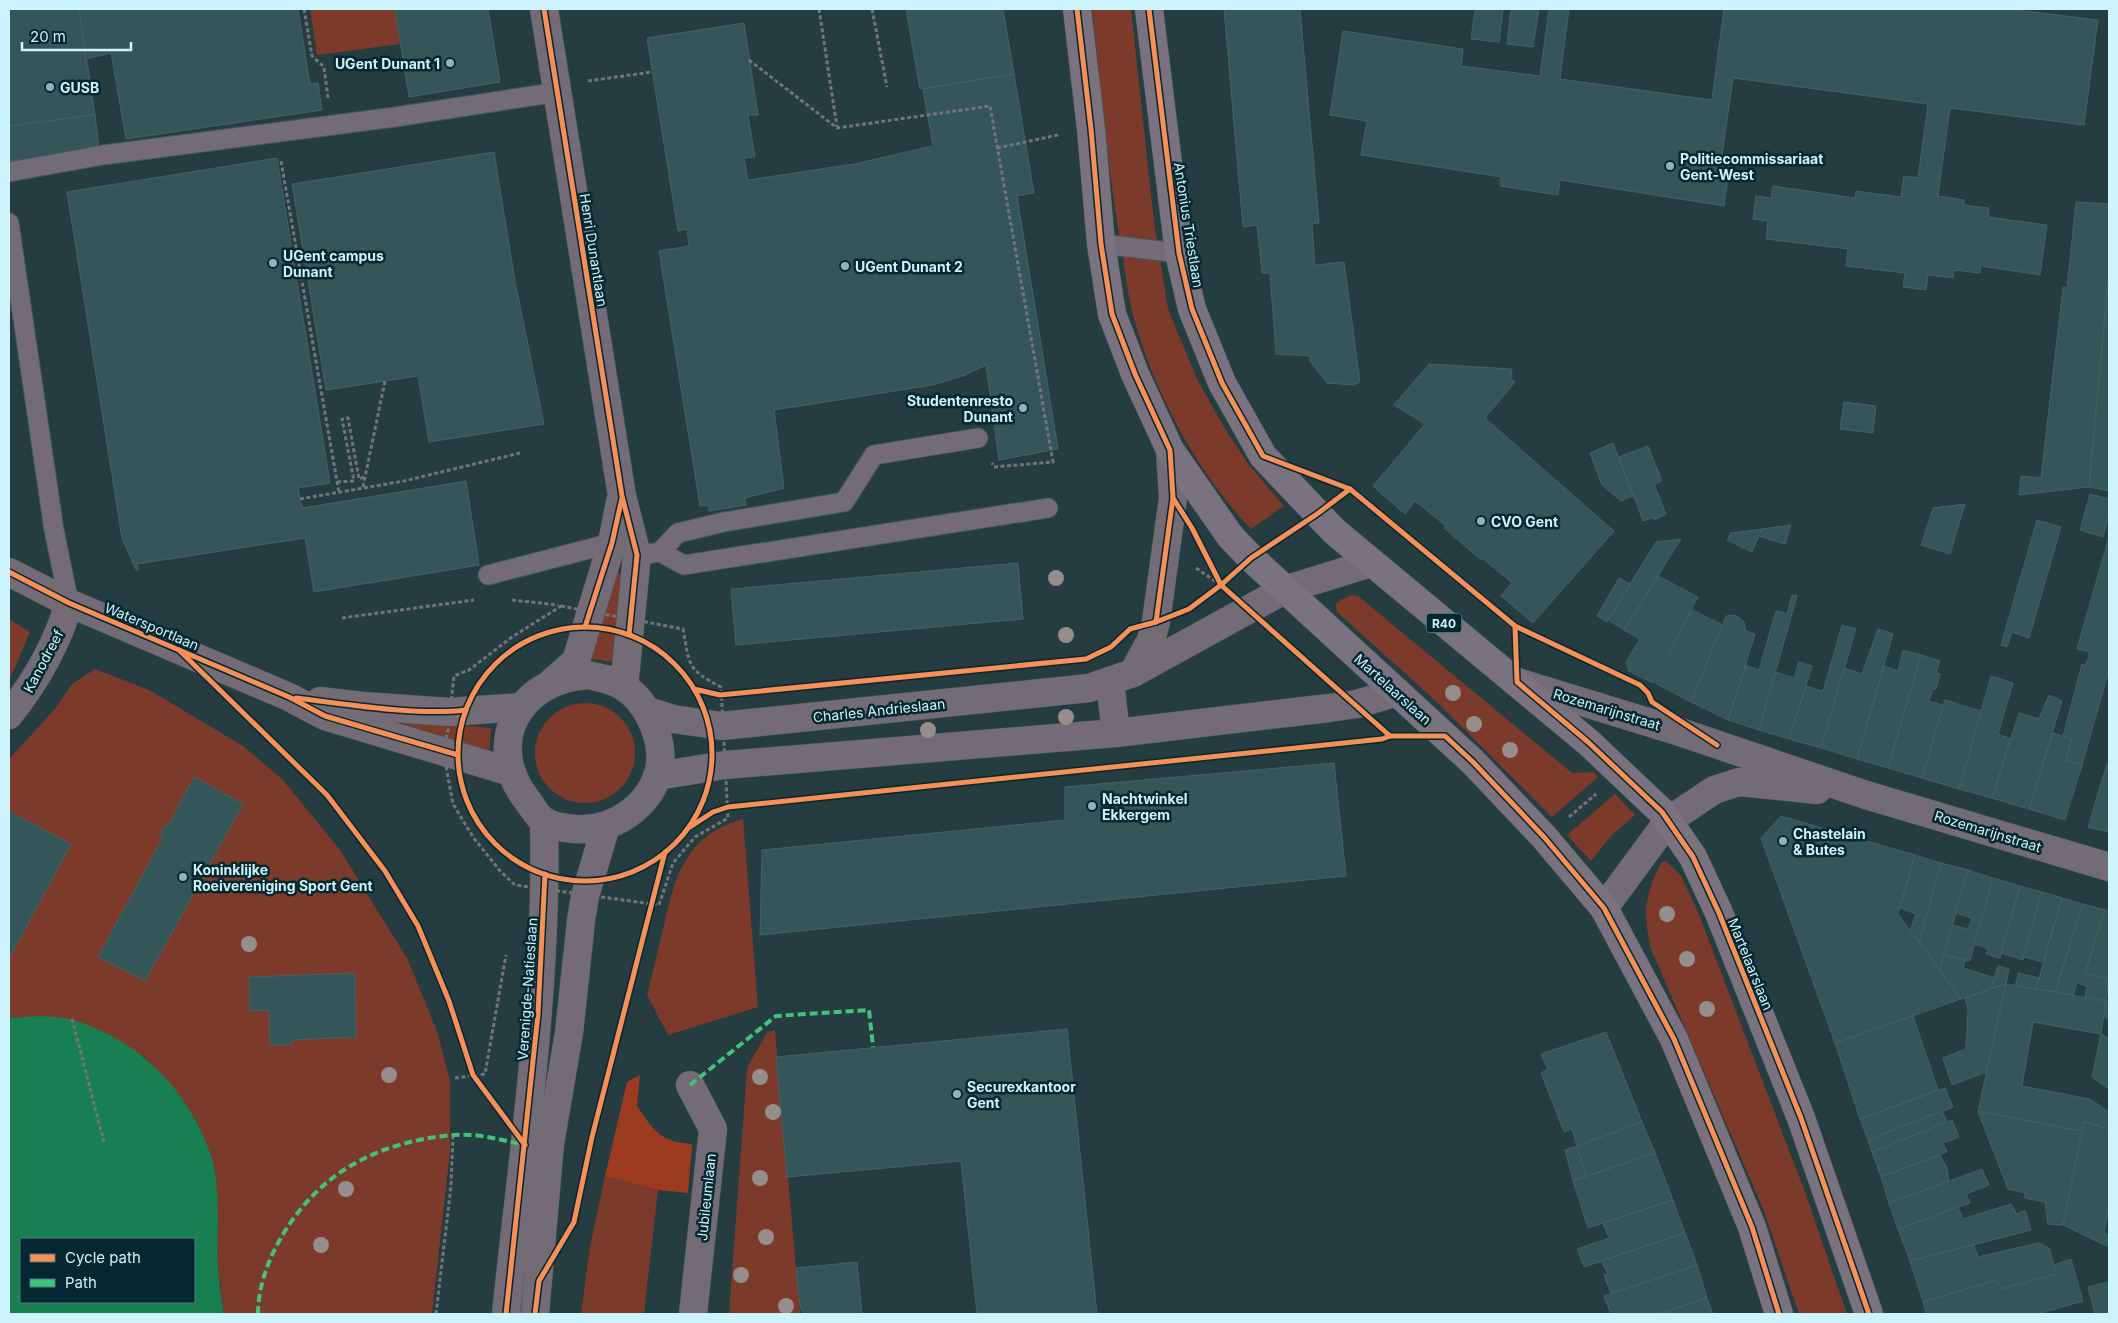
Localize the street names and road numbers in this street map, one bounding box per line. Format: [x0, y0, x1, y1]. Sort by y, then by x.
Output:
street label: Antonius Triestlaan [1171, 161, 1207, 289]
street label: Henri Dunantlaan [577, 192, 611, 308]
street label: Watersportlaan [102, 599, 202, 653]
road number: R40 [1426, 614, 1462, 632]
street label: Kanodreef [19, 627, 67, 695]
street label: Martelaarslaan [1351, 650, 1435, 728]
street label: Rozemarijnstraat [1551, 685, 1663, 733]
street label: Charles Andrieslaan [812, 695, 946, 725]
street label: Rozemarijnstraat [1932, 807, 2044, 855]
street label: Martelaarslaan [1725, 915, 1777, 1013]
street label: Verenigde-Natieslaan [514, 917, 540, 1061]
street label: Jubileumlaan [693, 1152, 719, 1242]

